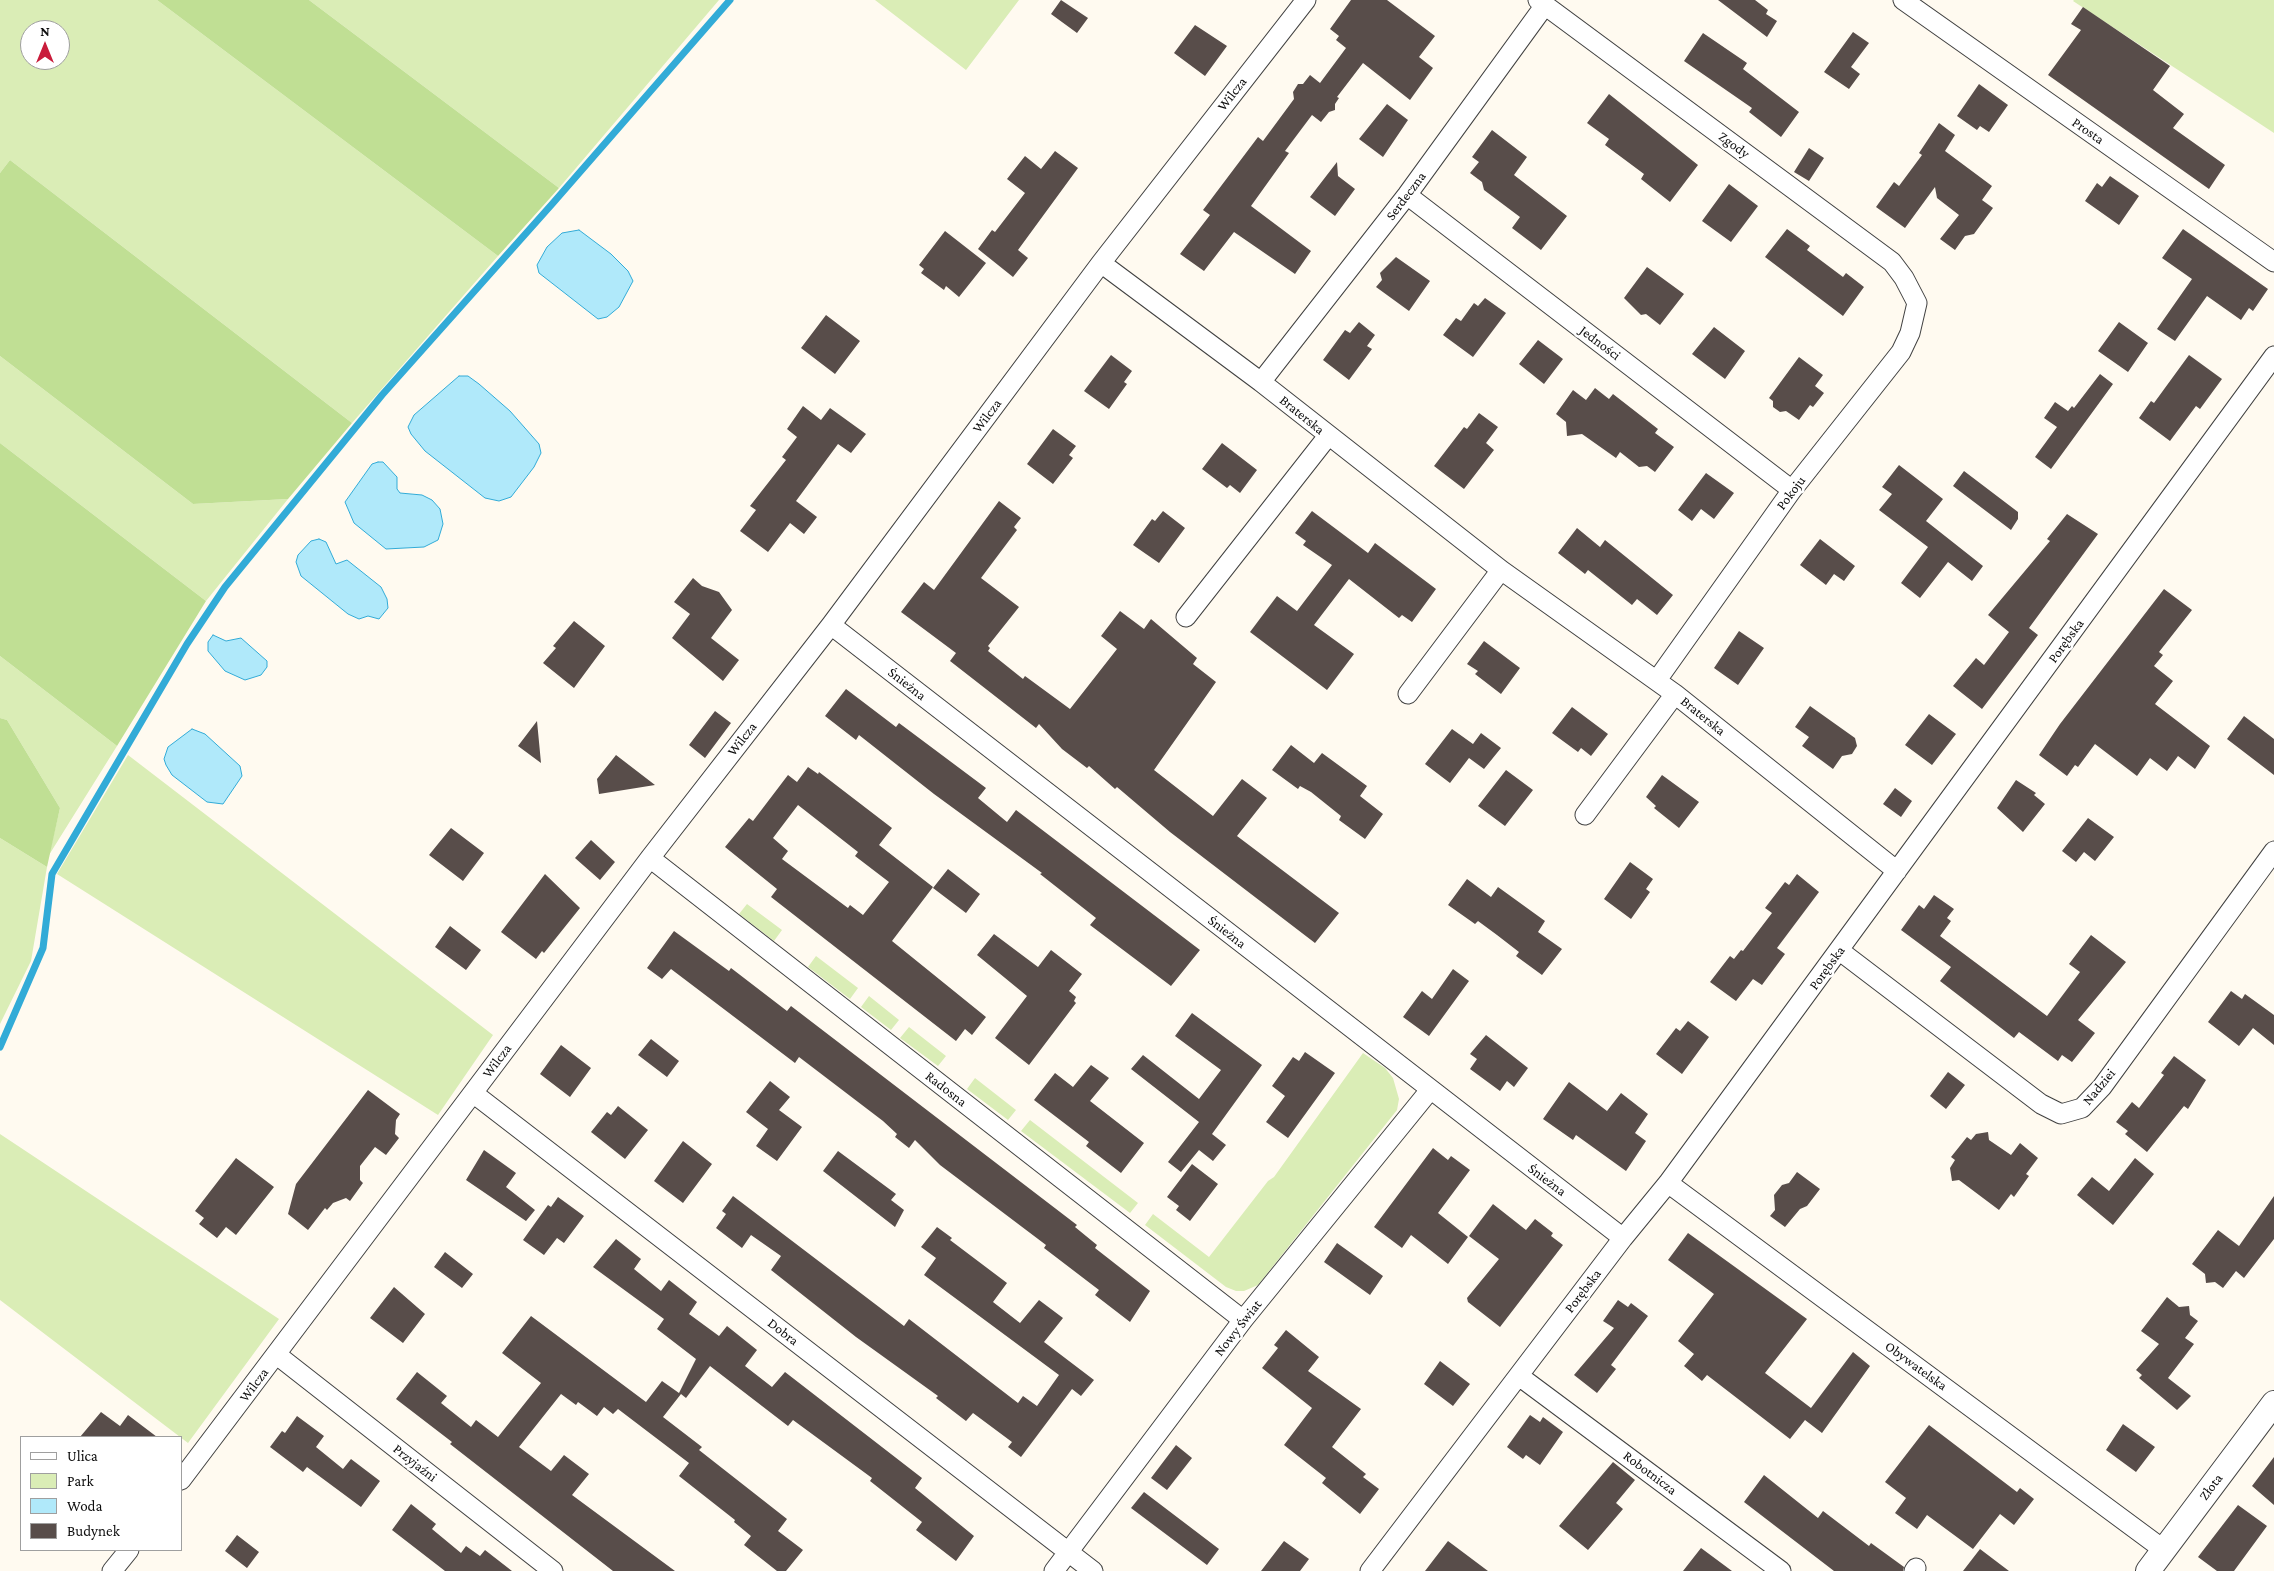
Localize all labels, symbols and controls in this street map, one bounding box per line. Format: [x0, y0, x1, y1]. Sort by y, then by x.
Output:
north arrow [20, 20, 70, 70]
text: N [40, 23, 50, 39]
street label: Wilcza [1214, 74, 1250, 114]
street label: Prosta [2069, 114, 2107, 148]
street label: Zgody [1715, 128, 1753, 162]
street label: Serdeczna [1382, 168, 1430, 224]
street label: Jedności [1576, 322, 1624, 364]
street label: Braterska [1276, 392, 1328, 438]
street label: Wilcza [969, 396, 1005, 436]
street label: Pokoju [1773, 473, 1809, 513]
street label: Porębska [2044, 616, 2088, 666]
street label: Śnieżna [885, 664, 929, 704]
street label: Braterska [1677, 693, 1729, 739]
street label: Wilcza [724, 719, 760, 759]
street label: Śnieżna [1205, 912, 1249, 952]
street label: Porębska [1805, 943, 1849, 993]
street label: Wilcza [479, 1041, 515, 1081]
street label: Nadziei [2079, 1065, 2119, 1109]
street label: Radosna [922, 1068, 970, 1110]
street label: Śnieżna [1524, 1160, 1570, 1200]
street label: Porębska [1561, 1266, 1605, 1316]
street label: Nowy Świat [1211, 1296, 1265, 1360]
street label: Dobra [764, 1315, 802, 1349]
street label: Obywatelska [1882, 1338, 1950, 1394]
street label: Wilcza [236, 1365, 272, 1405]
legend [20, 1436, 182, 1551]
street label: Przyjaźni [390, 1441, 440, 1485]
street label: Robotnicza [1620, 1447, 1680, 1499]
text: Ulica [67, 1448, 98, 1464]
street label: Złota [2196, 1470, 2226, 1504]
text: Park [67, 1473, 94, 1489]
text: Woda [67, 1498, 102, 1514]
text: Budynek [67, 1523, 120, 1539]

